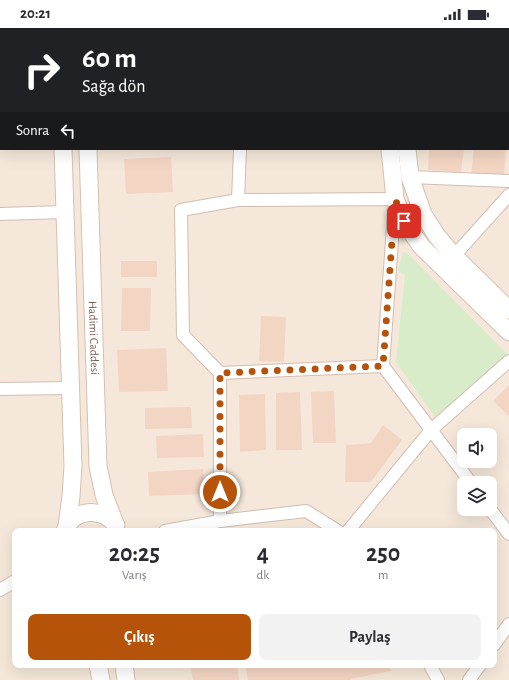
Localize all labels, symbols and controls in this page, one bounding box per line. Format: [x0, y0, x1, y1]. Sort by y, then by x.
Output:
text: 20:21 [20, 6, 51, 21]
icon: right [16, 44, 68, 96]
text: 60 m [82, 45, 137, 73]
text: Sağa dön [82, 78, 146, 96]
icon: left [57, 120, 79, 142]
text: Sonra [16, 123, 49, 138]
pin [387, 204, 421, 238]
icon: arrive [393, 210, 415, 232]
street label: Hadimi Caddesi [87, 301, 101, 375]
map controls [457, 428, 497, 516]
button: sound [457, 428, 497, 468]
position arrow [199, 471, 241, 513]
button: layers [457, 476, 497, 516]
text: 20:25 [109, 542, 160, 566]
text: 4 [257, 542, 269, 566]
text: 250 [366, 542, 400, 566]
text: Varış [122, 569, 147, 582]
text: dk [257, 569, 269, 582]
text: m [378, 569, 388, 582]
button: Çıkış [28, 614, 251, 660]
button: Paylaş [259, 614, 481, 660]

